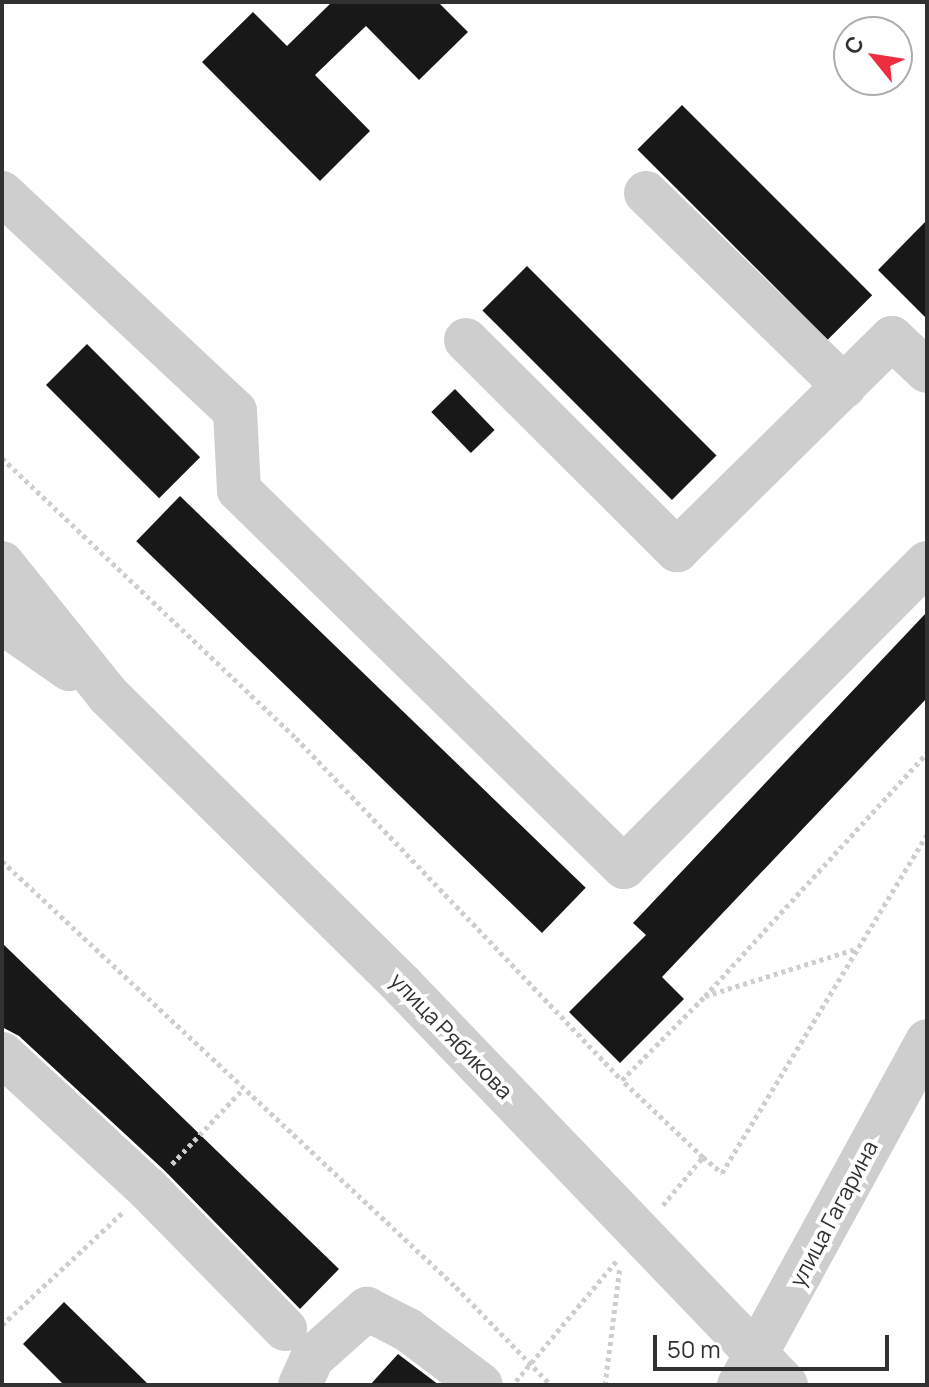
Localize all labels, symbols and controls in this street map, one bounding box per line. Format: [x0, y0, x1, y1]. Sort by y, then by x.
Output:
north arrow [833, 16, 913, 96]
text: С [837, 30, 871, 60]
street label: улица Рябикова [384, 967, 518, 1105]
street label: улица Гагарина [784, 1136, 884, 1292]
scale bar [657, 1319, 893, 1369]
text: 50 m [667, 1332, 721, 1365]

